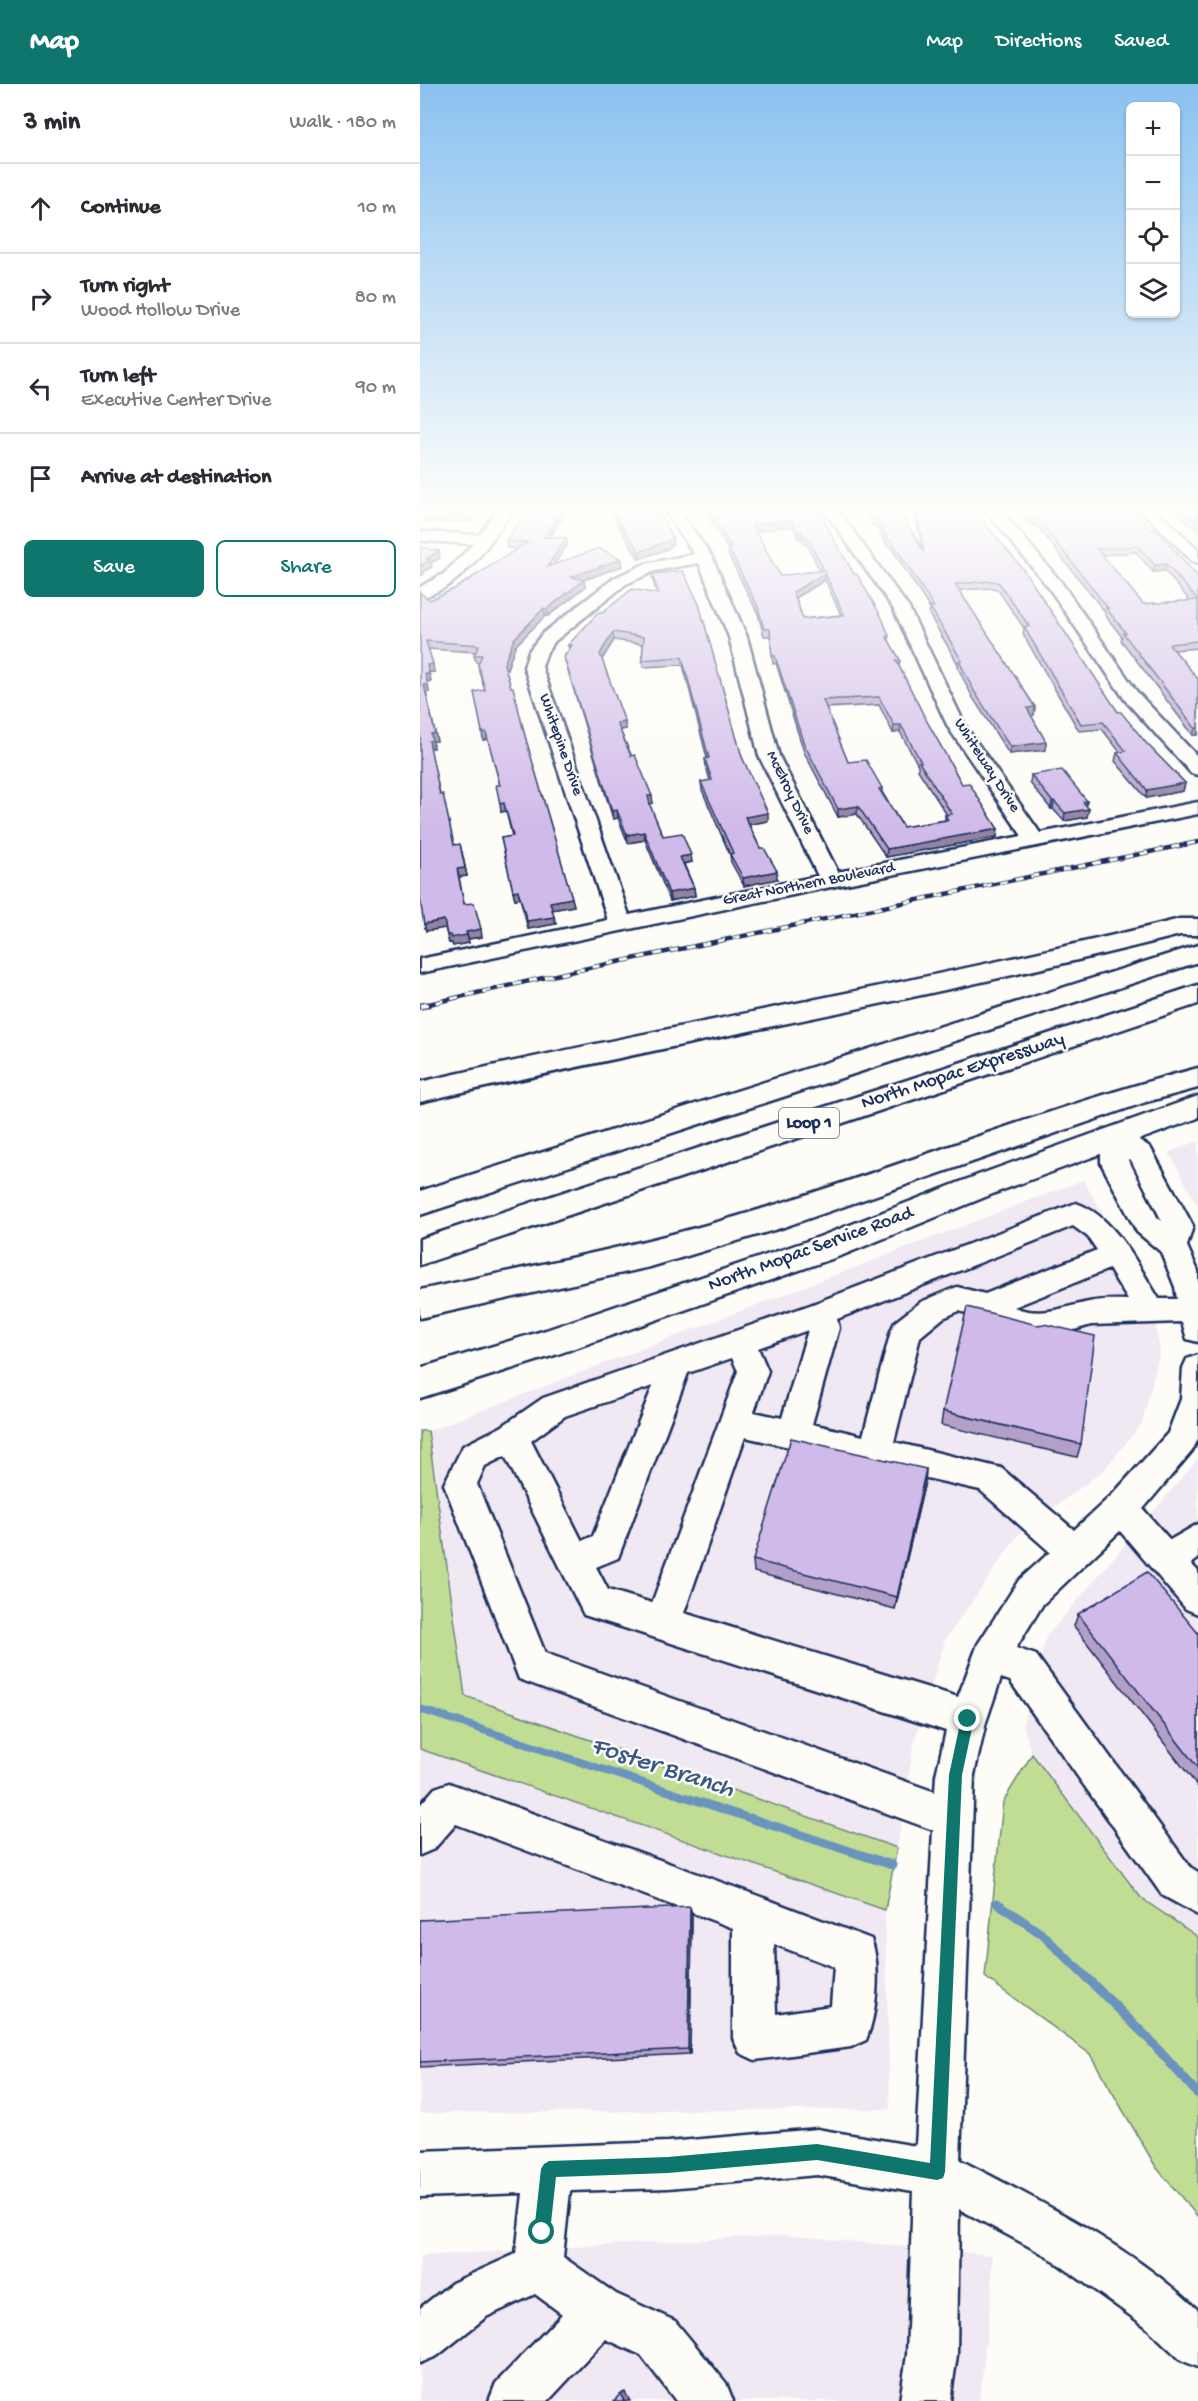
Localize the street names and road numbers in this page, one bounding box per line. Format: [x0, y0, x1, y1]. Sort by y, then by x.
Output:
street label: Whitepine Drive [534, 692, 587, 799]
street label: Whiteway Drive [949, 715, 1024, 817]
street label: McElroy Drive [761, 748, 818, 839]
street label: Great Northern Boulevard [721, 859, 898, 911]
street label: North Mopac Expressway [858, 1028, 1068, 1116]
road number: Loop 1 [779, 1108, 839, 1138]
street label: North Mopac Service Road [705, 1201, 919, 1298]

